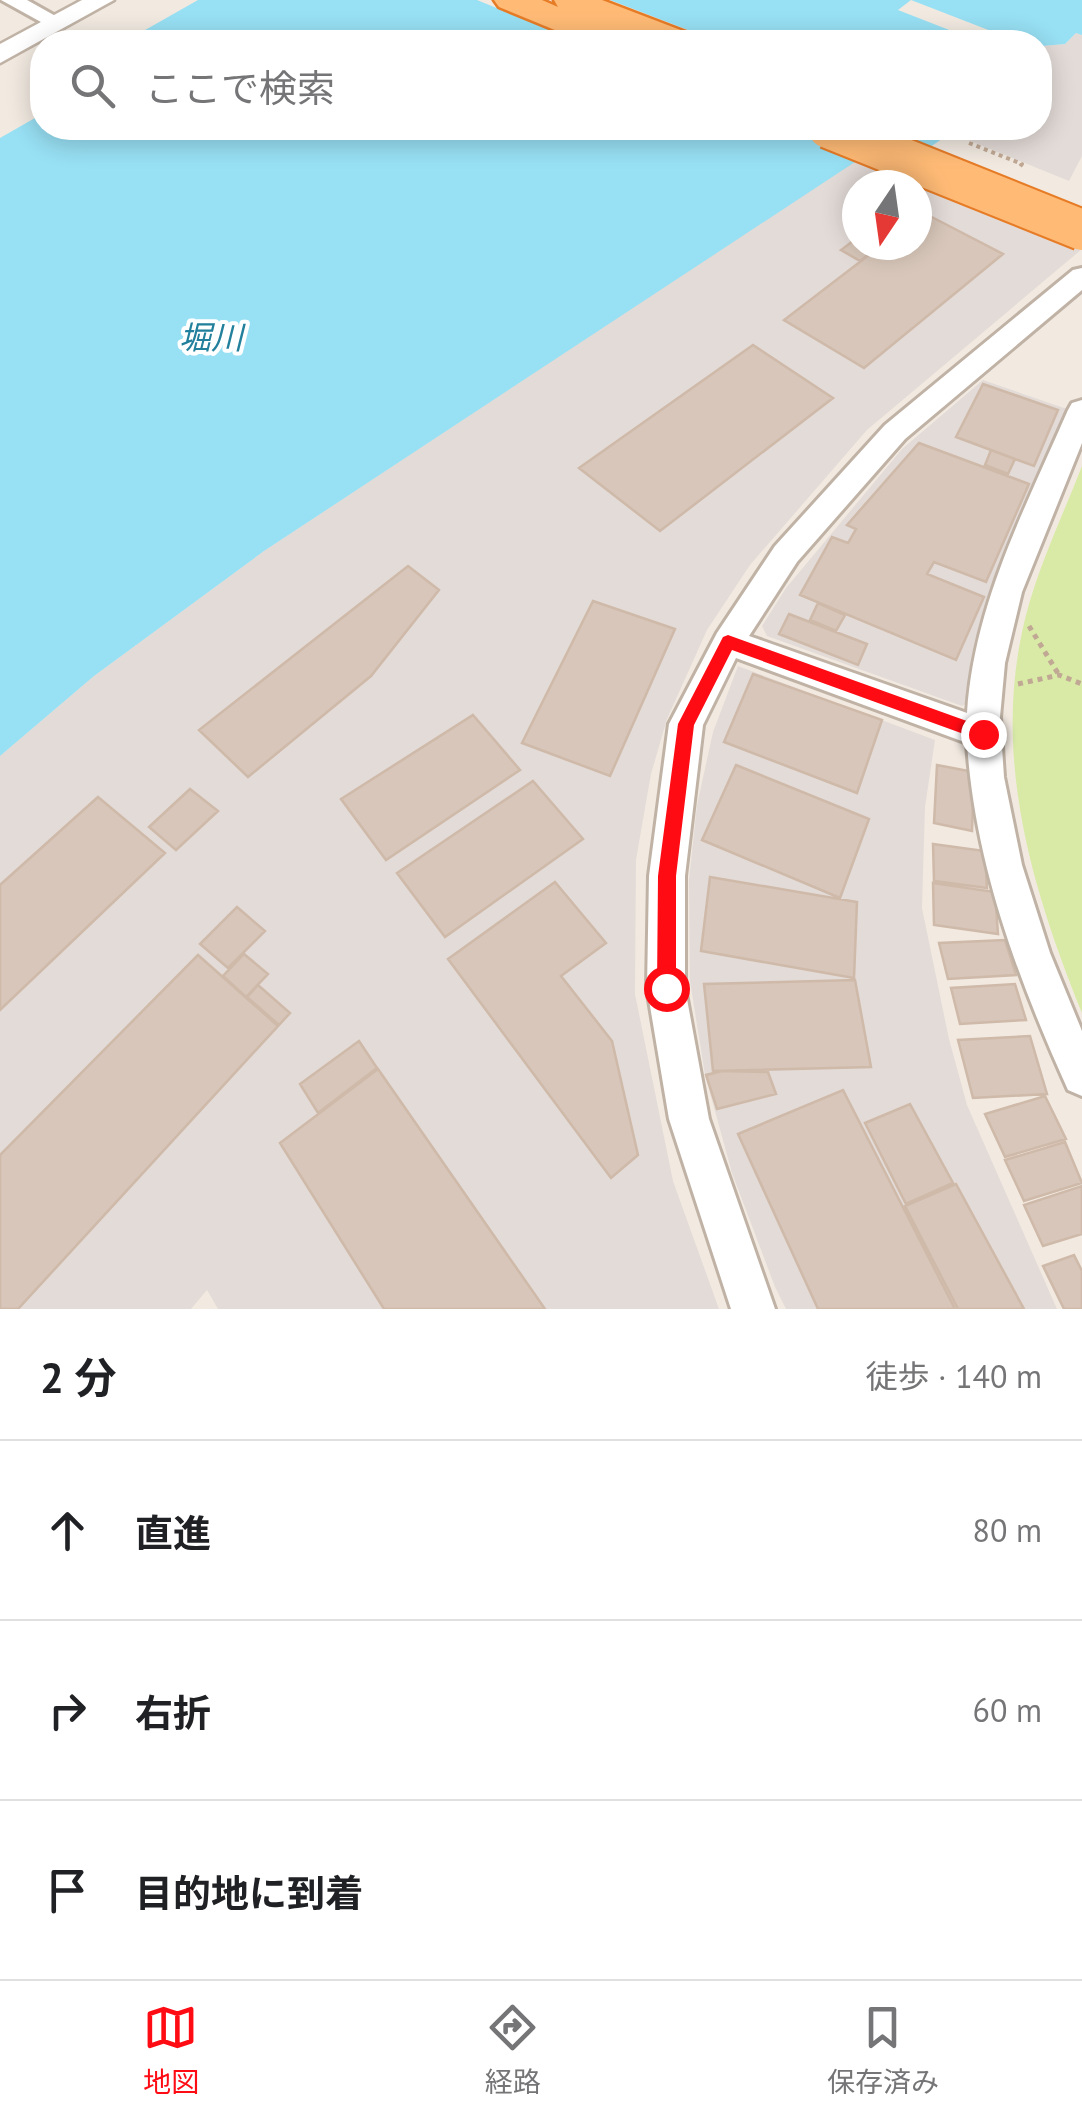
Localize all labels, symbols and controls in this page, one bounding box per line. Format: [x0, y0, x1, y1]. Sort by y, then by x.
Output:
search box [30, 30, 1052, 140]
icon: search [65, 58, 120, 113]
text: ここで検索 [145, 63, 335, 112]
north arrow [842, 170, 932, 260]
water label: 堀川 [179, 316, 246, 358]
route end [961, 712, 1007, 758]
route start [644, 966, 690, 1012]
text: 2 分 [40, 1350, 116, 1405]
text: 徒歩 · 140 m [866, 1355, 1042, 1397]
icon: ahead [40, 1503, 95, 1558]
text: 直進 [135, 1508, 211, 1557]
text: 80 m [973, 1509, 1042, 1551]
icon: right [40, 1683, 95, 1738]
text: 右折 [135, 1688, 211, 1737]
text: 60 m [973, 1689, 1042, 1731]
icon: arrive [40, 1863, 95, 1918]
text: 目的地に到着 [135, 1868, 363, 1917]
tab: 地図 [143, 2000, 199, 2100]
tab: 経路 [485, 2000, 541, 2100]
tab: 保存済み [827, 2000, 939, 2100]

